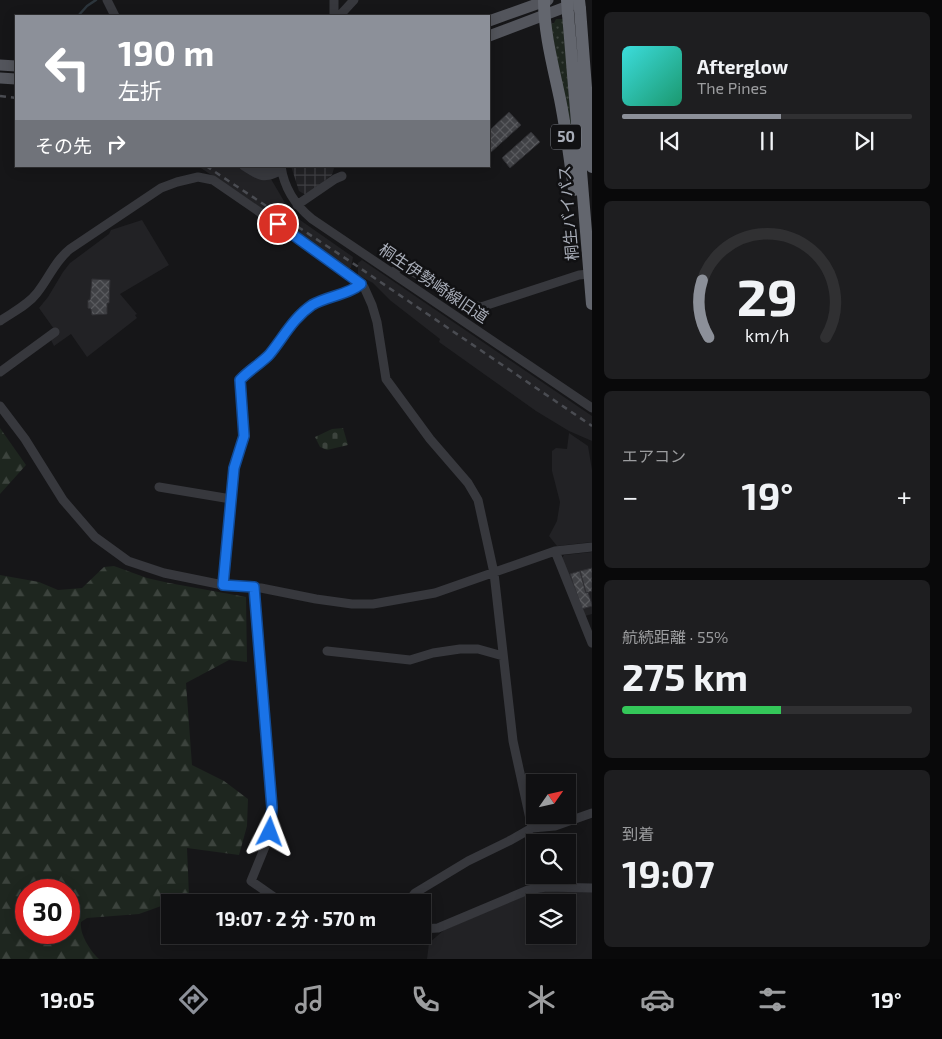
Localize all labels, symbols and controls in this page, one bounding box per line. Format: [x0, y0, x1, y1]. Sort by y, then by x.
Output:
text: 190 m [118, 31, 214, 73]
icon: left [35, 35, 100, 100]
text: Afterglow [697, 55, 788, 78]
text: 左折 [118, 77, 162, 103]
text: The Pines [697, 78, 767, 97]
road number: 50 [551, 124, 581, 150]
icon: previous [656, 127, 684, 155]
icon: pause [753, 127, 781, 155]
icon: next [850, 127, 878, 155]
icon: right [102, 130, 130, 158]
text: その先 [35, 134, 92, 157]
street label: 桐生バイパス [554, 165, 581, 262]
pin [257, 203, 299, 245]
icon: arrive [264, 210, 292, 238]
street label: 桐生伊勢崎線旧道 [376, 239, 493, 326]
text: 29 [737, 264, 797, 326]
text: km/h [745, 324, 789, 346]
text: エアコン [622, 446, 686, 465]
text: 19° [742, 472, 793, 518]
text: − [622, 479, 638, 513]
text: + [897, 479, 912, 513]
text: 航続距離 · 55% [622, 627, 728, 646]
text: 275 km [622, 653, 748, 699]
north arrow [526, 774, 576, 824]
map controls [526, 774, 576, 944]
position arrow [243, 805, 295, 857]
text: 到着 [622, 824, 654, 843]
button: search [526, 834, 576, 884]
text: 19:07 [622, 850, 715, 896]
speed limit sign: 30 [15, 879, 80, 944]
button: layers [526, 894, 576, 944]
text: 19:07 · 2 分 · 570 m [216, 907, 376, 930]
icon: directions [176, 982, 211, 1017]
icon: music [292, 982, 327, 1017]
icon: phone [408, 982, 443, 1017]
icon: climate [524, 982, 559, 1017]
icon: car [640, 982, 675, 1017]
icon: filters [755, 982, 790, 1017]
text: 19:05 [40, 986, 95, 1012]
text: 19° [871, 986, 902, 1012]

